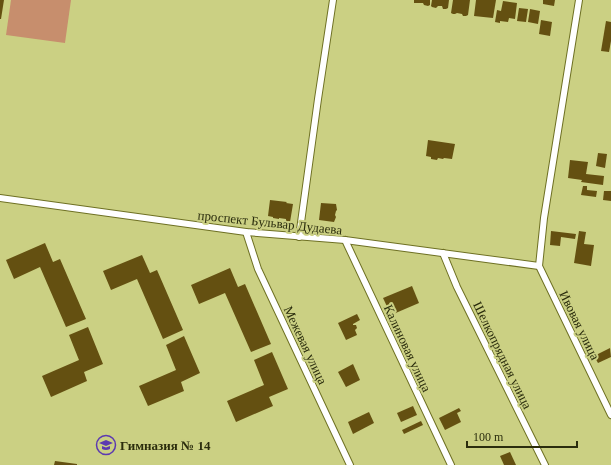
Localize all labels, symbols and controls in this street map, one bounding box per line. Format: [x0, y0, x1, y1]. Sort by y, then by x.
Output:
street label: проспект Бульвар Дудаева [197, 207, 343, 238]
street label: Ивовая улица [556, 288, 603, 362]
street label: Шелкопрядная улица [470, 299, 535, 412]
street label: Калиновая улица [381, 302, 434, 394]
street label: Межевая улица [281, 304, 330, 387]
scale bar [467, 423, 577, 449]
text: 100 m [473, 430, 504, 444]
school or university icon: Гимназия № 14 [95, 434, 117, 456]
place label: Гимназия № 14 [120, 438, 211, 453]

